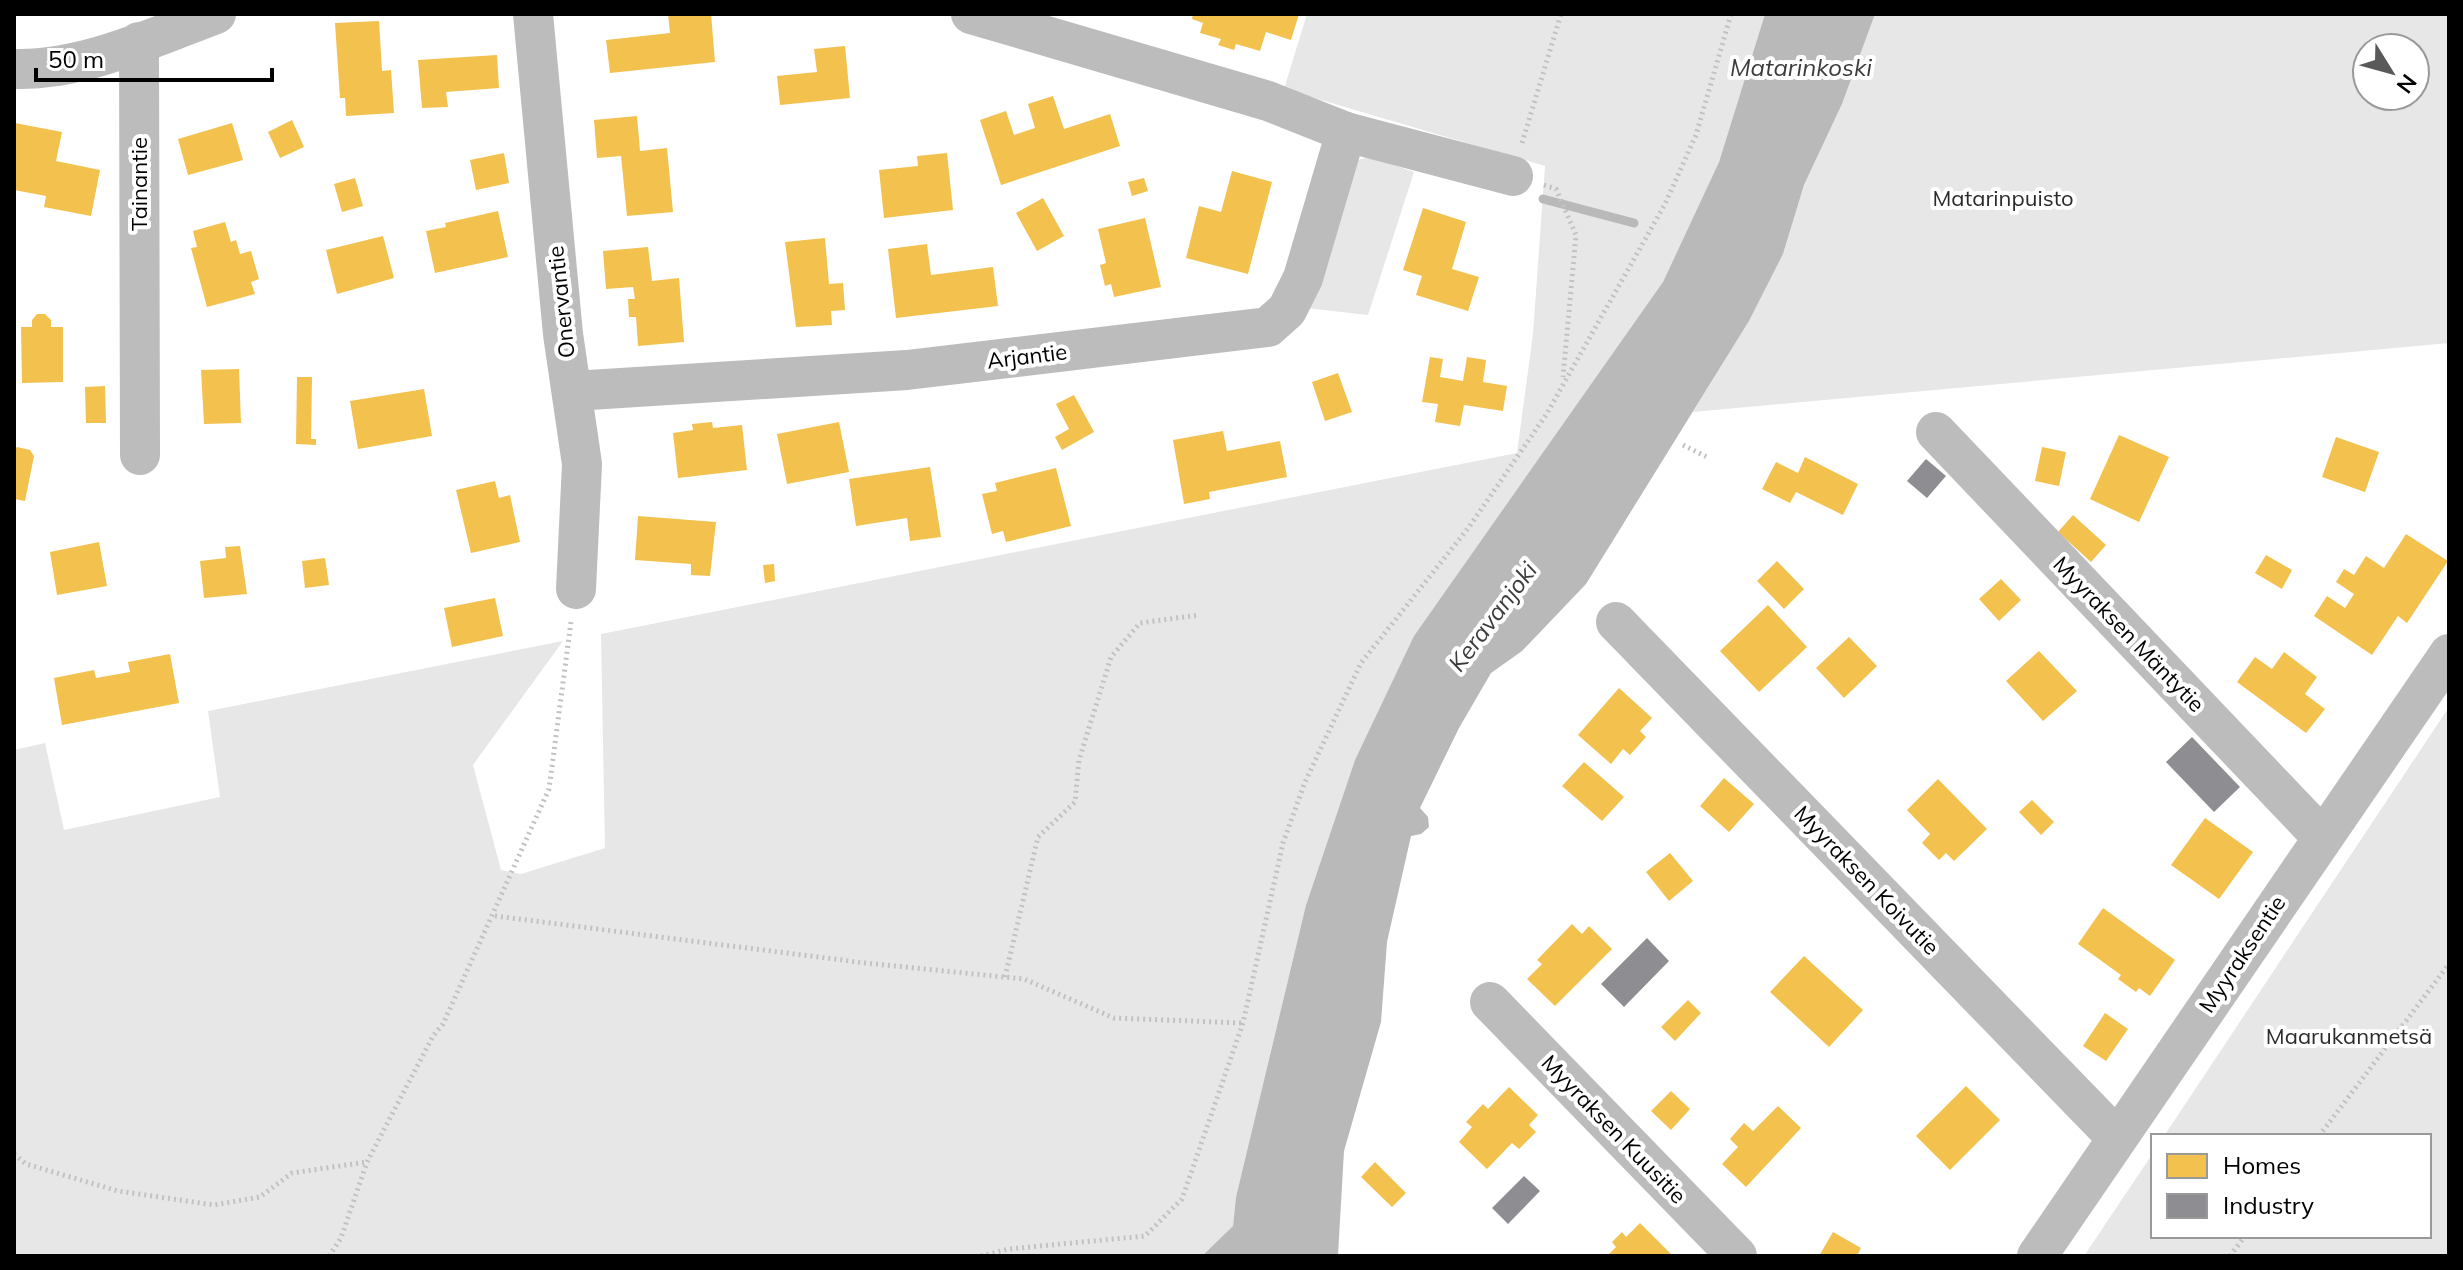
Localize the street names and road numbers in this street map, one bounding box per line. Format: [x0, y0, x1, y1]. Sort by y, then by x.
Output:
street label: Tainantie [125, 137, 153, 231]
street label: Onervantie [541, 244, 581, 360]
street label: Arjantie [985, 337, 1069, 375]
street label: Myyraksen Mäntytie [2047, 550, 2211, 718]
street label: Myyraksen Koivutie [1789, 799, 1945, 961]
street label: Myyraksentie [2193, 890, 2291, 1018]
street label: Myyraksen Kuusitie [1536, 1049, 1692, 1209]

